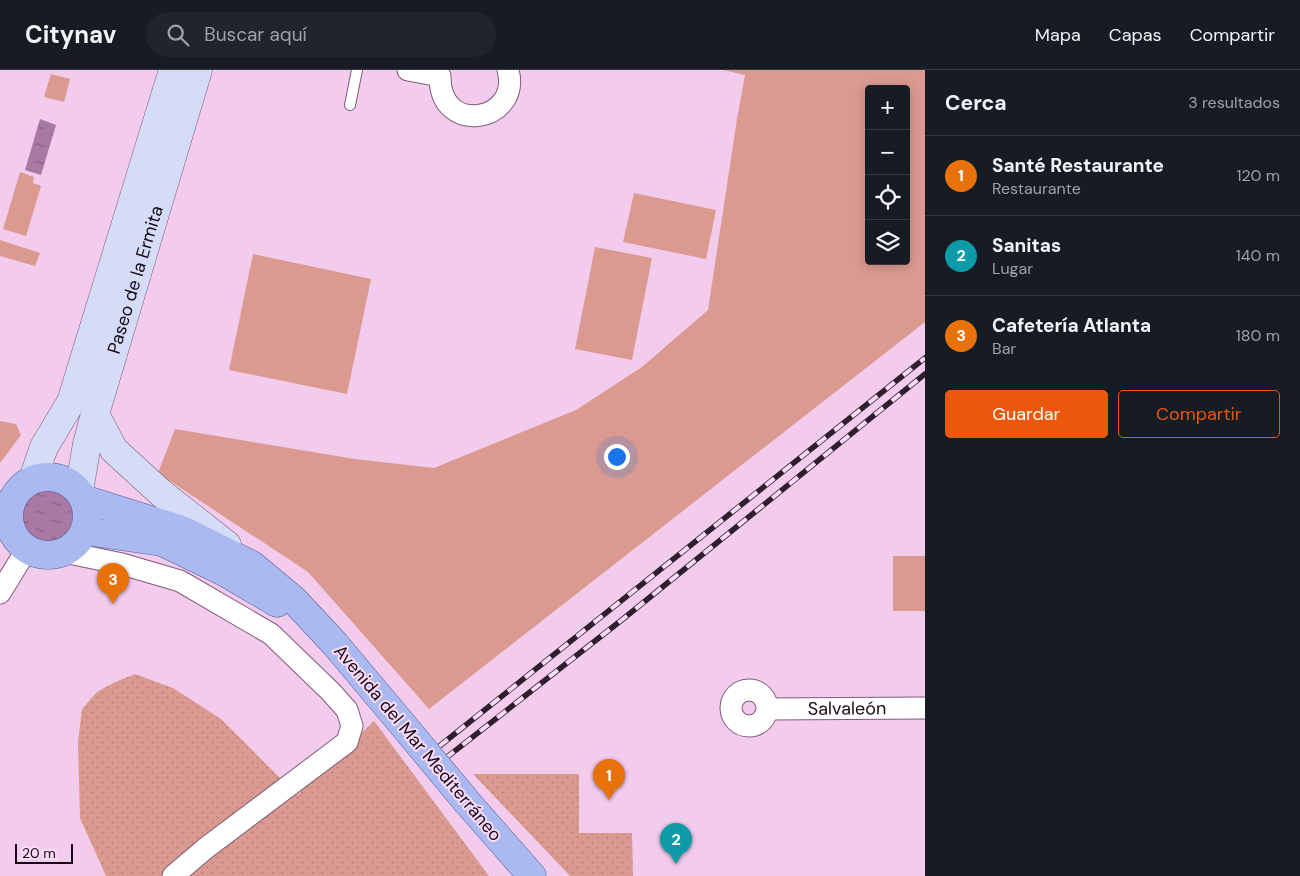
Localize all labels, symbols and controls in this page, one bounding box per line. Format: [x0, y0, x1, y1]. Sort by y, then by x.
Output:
search box [146, 12, 496, 57]
text: Citynav [25, 19, 116, 50]
icon: search [164, 21, 192, 49]
text: Buscar aquí [204, 22, 307, 47]
text: Mapa [1035, 23, 1081, 47]
text: Capas [1109, 23, 1162, 47]
text: Compartir [1190, 23, 1275, 47]
map controls [865, 85, 910, 265]
button: + [865, 85, 910, 130]
text: Cerca [945, 89, 1007, 117]
text: 3 resultados [1188, 92, 1280, 113]
button: − [865, 130, 910, 175]
text: Santé Restaurante [992, 153, 1164, 178]
text: 1 [958, 165, 964, 186]
text: 120 m [1236, 165, 1280, 186]
button: locate [865, 175, 910, 220]
text: Restaurante [992, 178, 1081, 199]
street label: Paseo de la Ermita [102, 203, 169, 357]
button: layers [865, 220, 910, 265]
text: Sanitas [992, 233, 1061, 258]
text: 2 [956, 245, 966, 266]
text: 140 m [1236, 245, 1280, 266]
text: Lugar [992, 258, 1033, 279]
text: Cafetería Atlanta [992, 313, 1151, 338]
text: 3 [956, 325, 966, 346]
text: 180 m [1236, 325, 1280, 346]
text: Bar [992, 338, 1016, 359]
button: Guardar [945, 390, 1108, 438]
button: Compartir [1118, 390, 1280, 438]
your location [604, 444, 630, 470]
pin: 3 [97, 563, 129, 604]
street label: Avenida del Mar Mediterráneo [329, 640, 507, 846]
street label: Salvaleón [808, 696, 886, 721]
pin: 1 [593, 759, 625, 800]
pin: 2 [660, 823, 692, 864]
scale bar [15, 841, 72, 864]
text: 20 m [22, 844, 56, 862]

